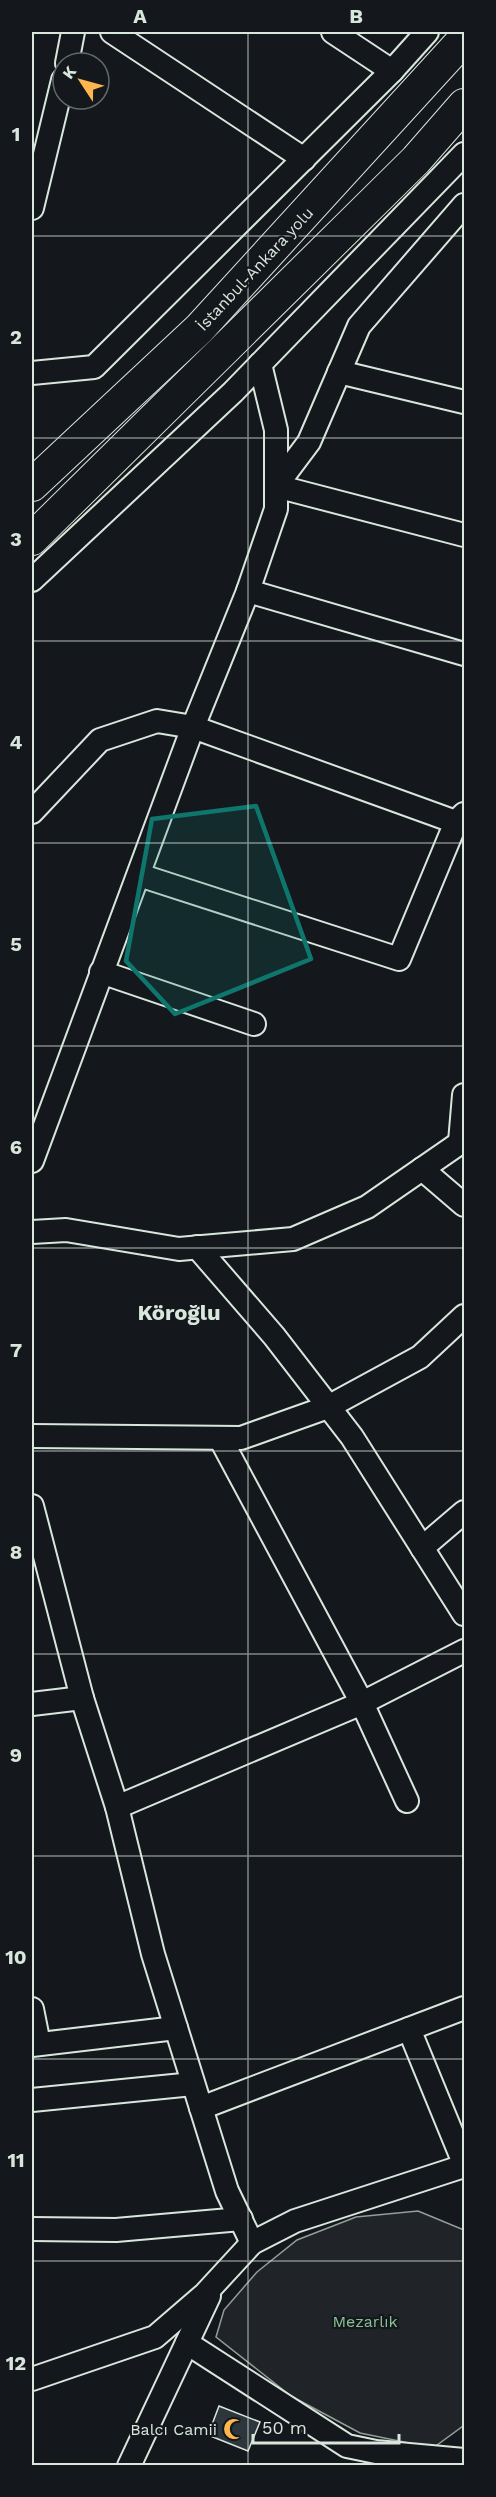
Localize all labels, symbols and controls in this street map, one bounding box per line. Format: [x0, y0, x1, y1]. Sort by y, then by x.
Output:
text: A [133, 4, 147, 28]
text: B [349, 4, 363, 28]
north arrow [51, 51, 111, 111]
text: K [58, 62, 80, 83]
text: 1 [12, 122, 20, 146]
street label: İstanbul-Ankara yolu [193, 203, 317, 335]
text: 2 [10, 325, 22, 349]
text: 3 [10, 527, 22, 551]
text: 4 [10, 730, 23, 754]
text: 5 [10, 932, 22, 956]
text: 6 [10, 1135, 22, 1159]
district label: Köroğlu [137, 1300, 221, 1325]
text: 7 [10, 1338, 22, 1362]
text: 8 [10, 1540, 22, 1564]
text: 9 [10, 1743, 22, 1767]
text: 10 [5, 1945, 27, 1969]
text: 11 [7, 2148, 25, 2172]
park label: Mezarlık [332, 2312, 398, 2331]
text: 12 [6, 2351, 26, 2375]
scale bar [253, 2407, 398, 2445]
mosque icon: Balcı Camii [222, 2417, 246, 2441]
text: 50 m [262, 2417, 307, 2438]
place label: Balcı Camii [130, 2420, 217, 2439]

